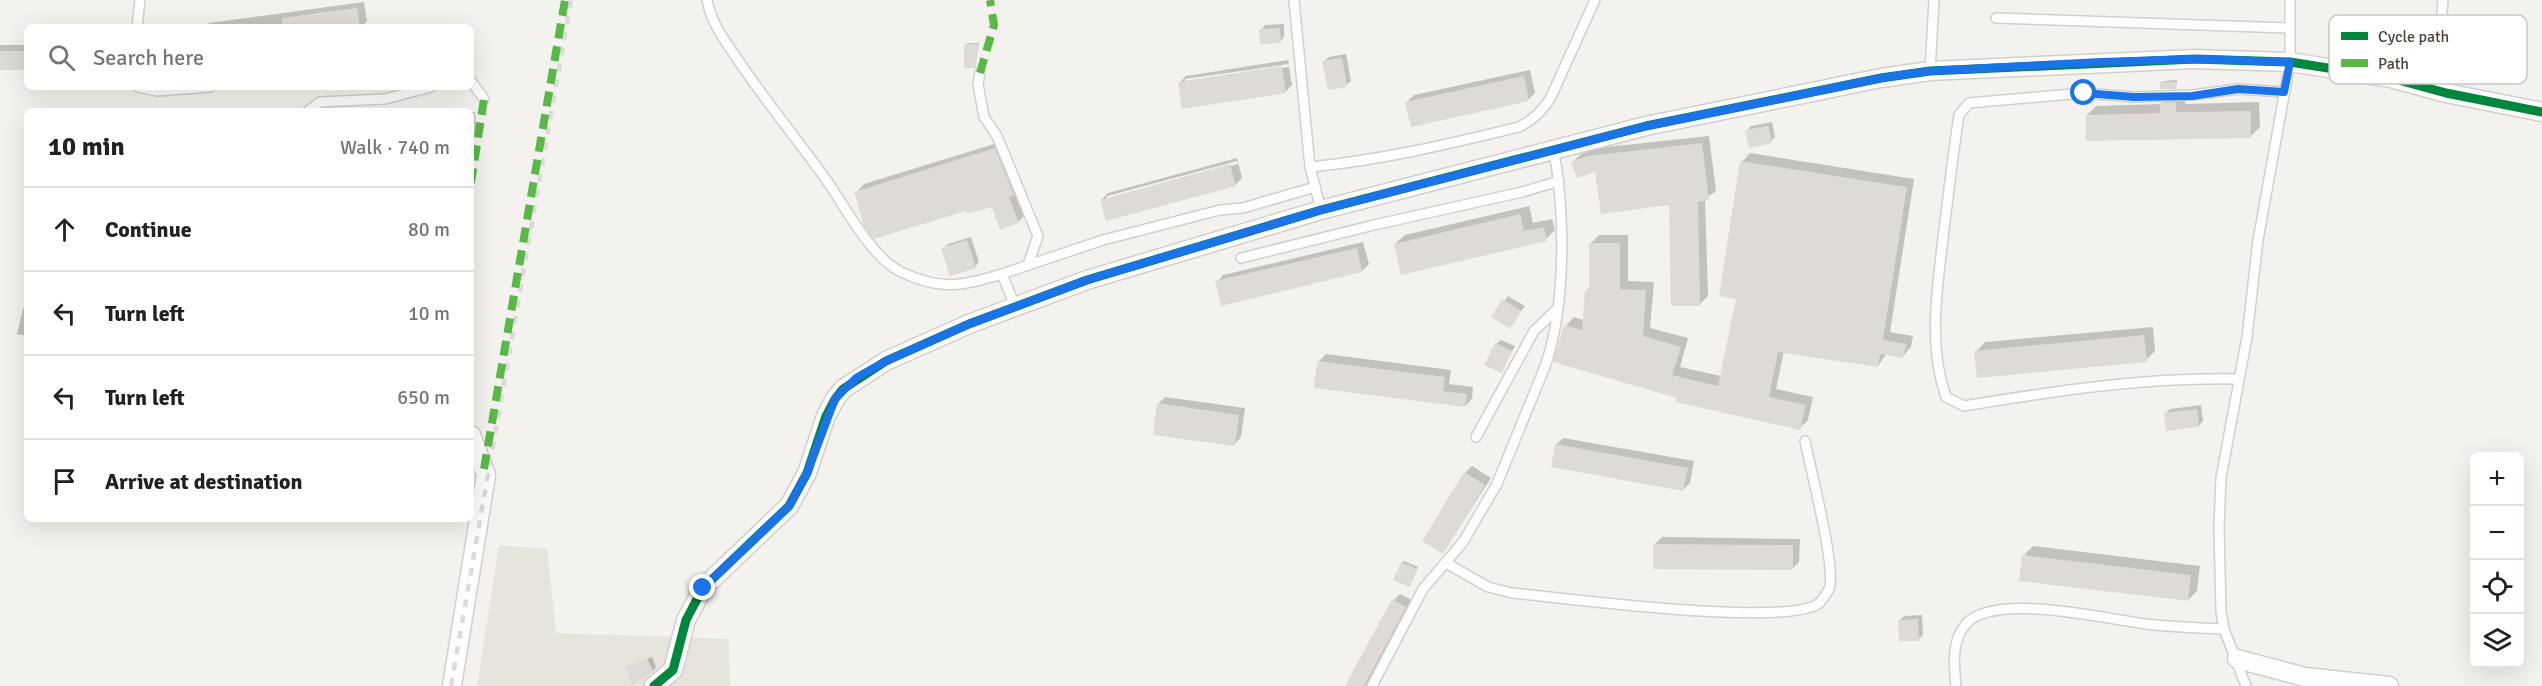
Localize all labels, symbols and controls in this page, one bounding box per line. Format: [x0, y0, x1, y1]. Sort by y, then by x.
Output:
legend [2329, 15, 2527, 84]
search box [24, 24, 474, 90]
text: Cycle path [2378, 27, 2449, 47]
icon: search [45, 41, 78, 74]
text: Search here [93, 44, 204, 71]
text: Path [2378, 54, 2409, 74]
route start [2070, 79, 2096, 105]
text: 10 min [48, 131, 125, 163]
text: Walk · 740 m [340, 135, 450, 160]
icon: ahead [48, 213, 81, 246]
text: Continue [105, 216, 192, 243]
text: 80 m [408, 217, 450, 242]
icon: left [48, 297, 81, 330]
text: Turn left [105, 300, 185, 327]
text: 10 m [408, 301, 450, 326]
icon: left [48, 381, 81, 414]
text: Turn left [105, 384, 185, 411]
text: 650 m [397, 385, 450, 410]
map controls [2470, 452, 2524, 668]
button: + [2470, 452, 2524, 506]
icon: arrive [48, 465, 81, 498]
text: Arrive at destination [105, 468, 302, 495]
button: − [2470, 506, 2524, 560]
button: locate [2470, 560, 2524, 614]
route end [689, 574, 715, 600]
button: layers [2470, 614, 2524, 668]

